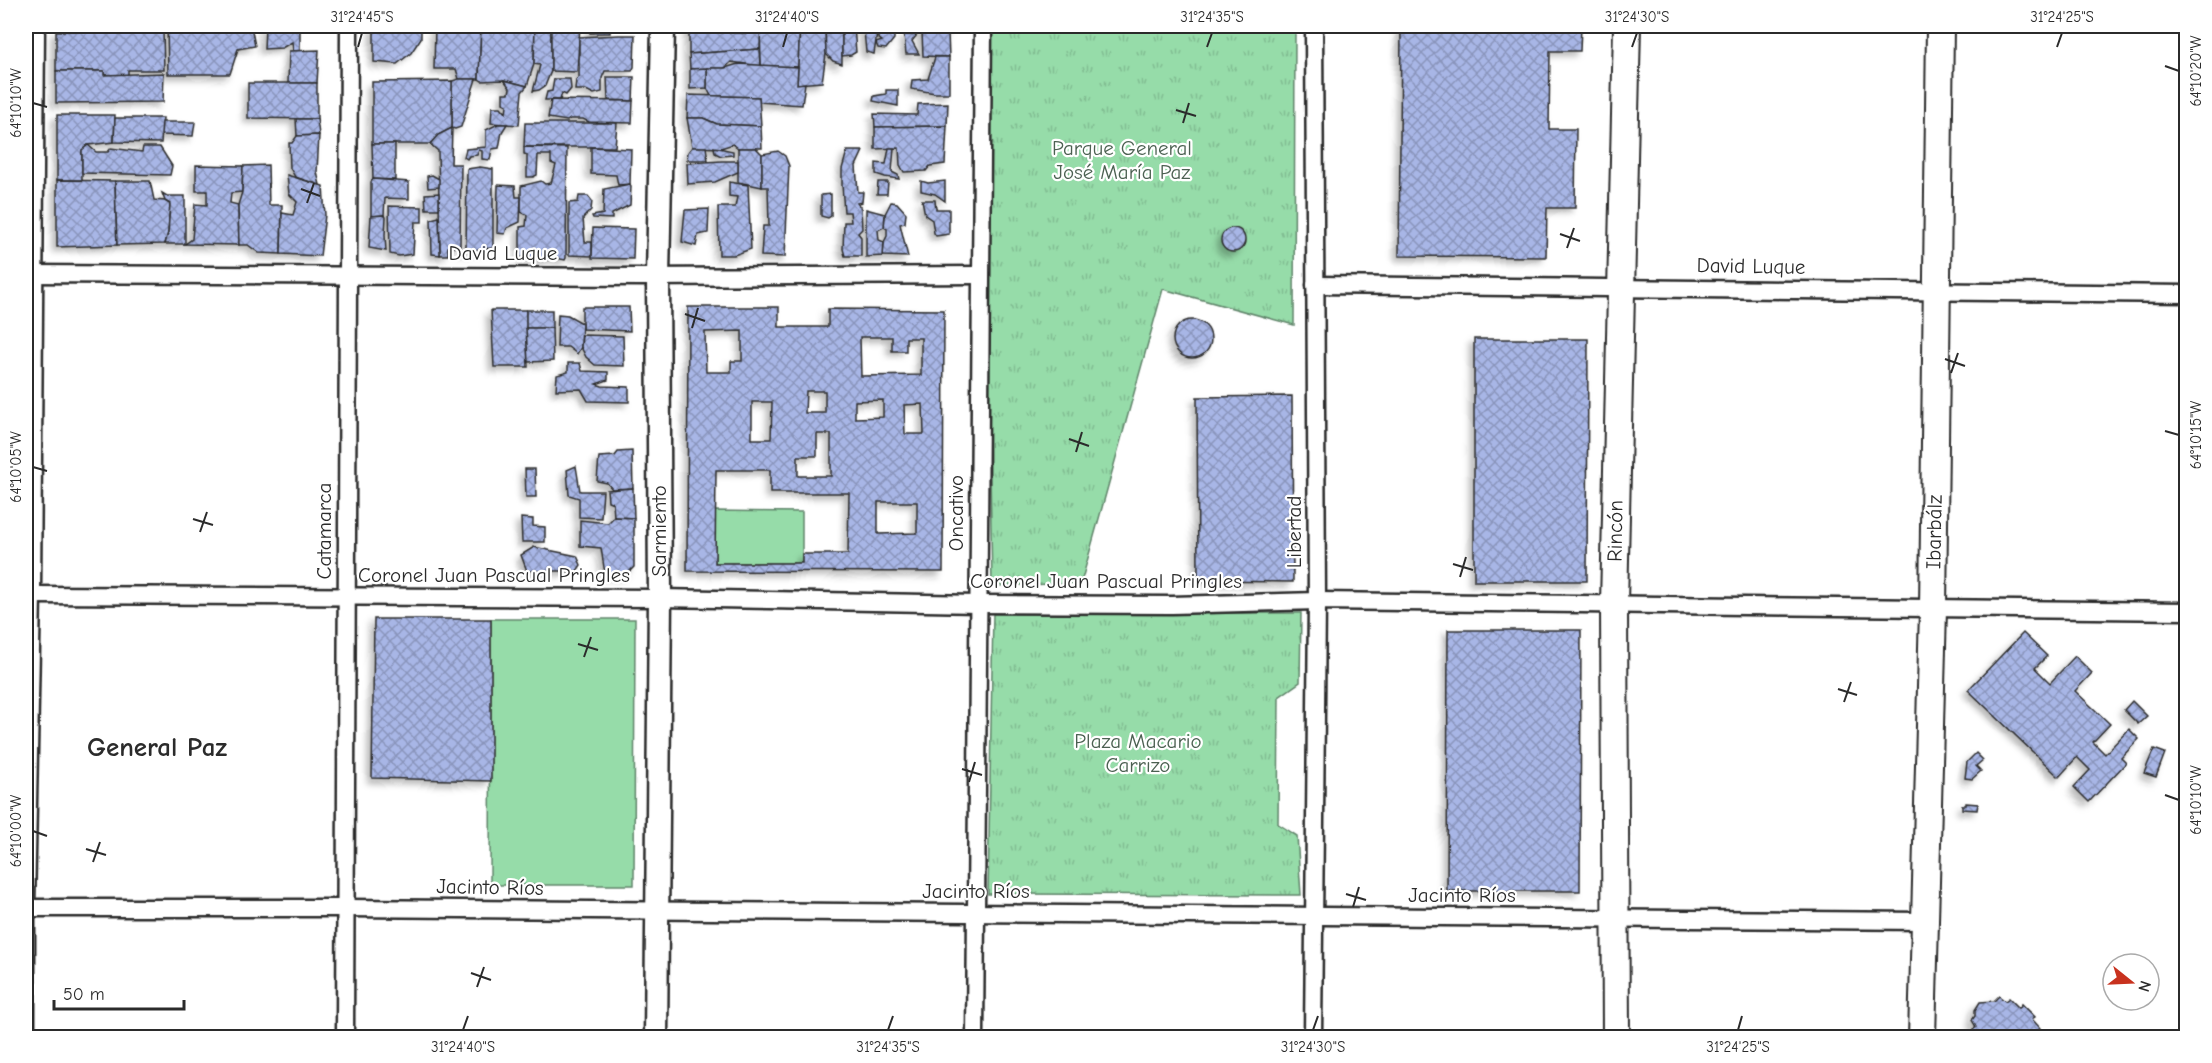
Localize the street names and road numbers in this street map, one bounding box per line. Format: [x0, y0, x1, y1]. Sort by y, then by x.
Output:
street label: David Luque [449, 241, 557, 265]
street label: David Luque [1696, 253, 1806, 279]
street label: Oncativo [944, 475, 968, 551]
street label: Catamarca [312, 483, 336, 579]
street label: Sarmiento [647, 485, 671, 577]
street label: Ibarbálz [1921, 495, 1947, 569]
street label: Libertad [1282, 496, 1306, 568]
street label: Rincón [1602, 500, 1628, 562]
street label: Coronel Juan Pascual Pringles [358, 563, 630, 587]
street label: Coronel Juan Pascual Pringles [970, 569, 1242, 593]
street label: Jacinto Ríos [436, 874, 544, 900]
street label: Jacinto Ríos [922, 879, 1030, 903]
street label: Jacinto Ríos [1408, 883, 1516, 907]

